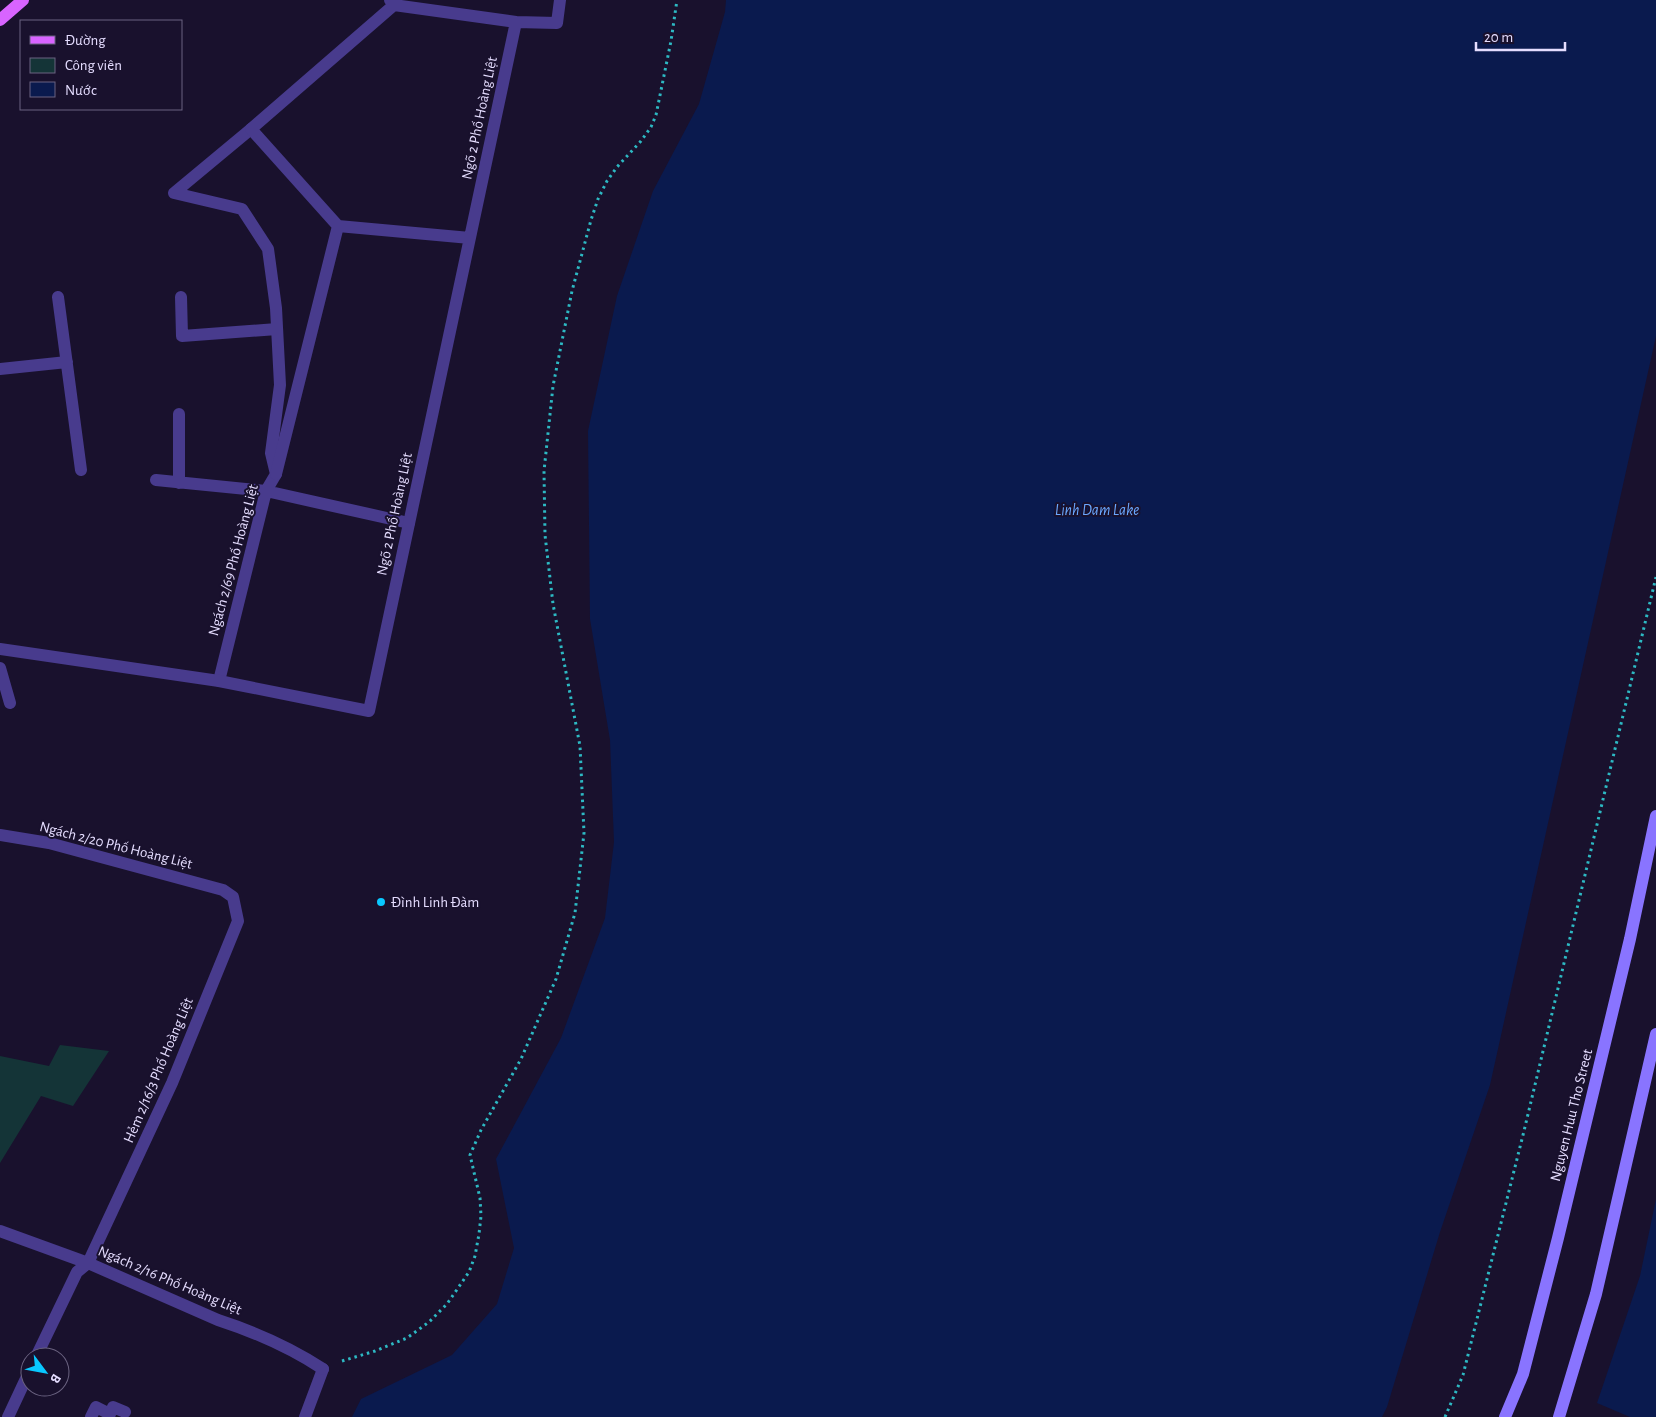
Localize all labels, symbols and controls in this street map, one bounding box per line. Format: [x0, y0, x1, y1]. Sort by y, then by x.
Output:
legend [20, 20, 182, 110]
scale bar [1476, 20, 1565, 52]
text: 20 m [1484, 30, 1513, 45]
text: Đường [65, 33, 106, 48]
street label: Ngõ 2 Phố Hoàng Liệt [459, 55, 500, 181]
text: Công viên [65, 58, 122, 73]
text: Nước [65, 83, 97, 98]
street label: Ngõ 2 Phố Hoàng Liệt [374, 451, 415, 577]
street label: Ngách 2/69 Phố Hoàng Liệt [206, 483, 261, 638]
water label: Linh Dam Lake [1055, 502, 1139, 518]
street label: Ngách 2/20 Phố Hoàng Liệt [38, 819, 194, 872]
place label: Đình Linh Đàm [391, 895, 479, 910]
marker: Đình Linh Đàm [375, 896, 387, 908]
street label: Hẻm 2/16/3 Phố Hoàng Liệt [121, 995, 196, 1145]
street label: Nguyen Huu Tho Street [1548, 1047, 1595, 1183]
street label: Ngách 2/16 Phố Hoàng Liệt [96, 1243, 244, 1318]
north arrow [20, 1347, 70, 1397]
text: B [47, 1371, 63, 1386]

